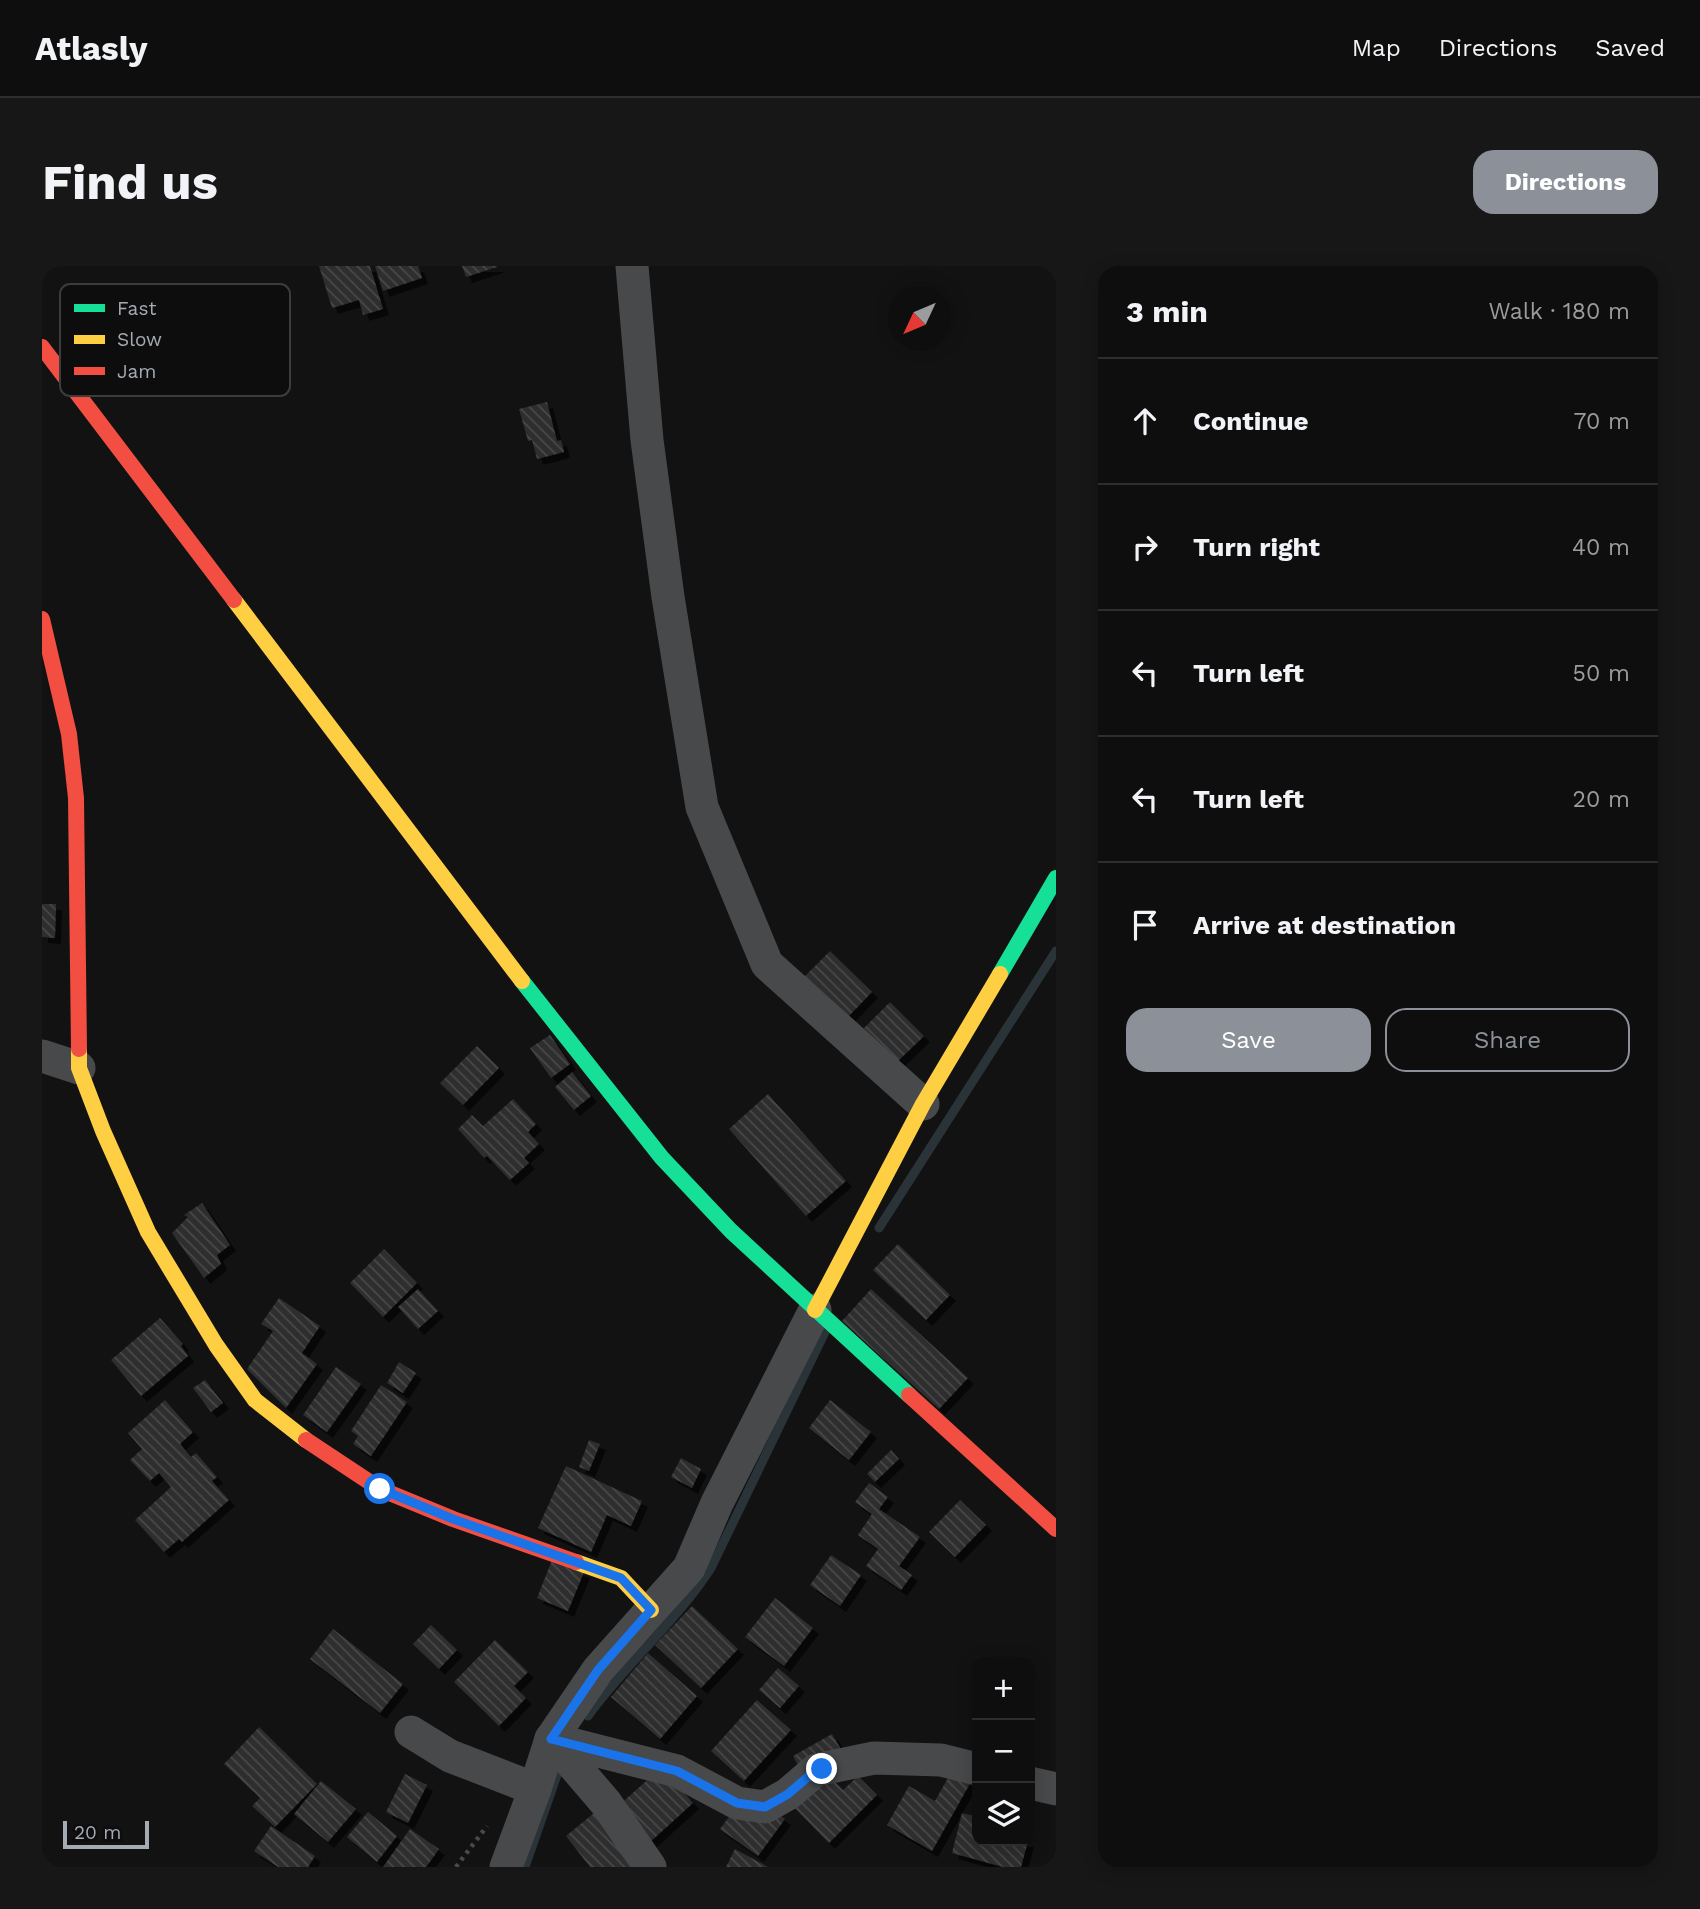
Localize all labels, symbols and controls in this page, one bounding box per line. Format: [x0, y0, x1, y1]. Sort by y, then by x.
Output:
text: Atlasly [35, 29, 147, 68]
text: Map [1352, 34, 1401, 62]
text: Directions [1439, 34, 1557, 62]
text: Saved [1595, 34, 1665, 62]
button: Directions [1473, 150, 1658, 214]
text: Find us [42, 153, 218, 211]
legend [60, 284, 290, 396]
north arrow [888, 287, 951, 350]
text: 3 min [1126, 294, 1208, 329]
text: Fast [117, 297, 156, 320]
text: Walk · 180 m [1489, 298, 1630, 325]
text: Slow [117, 328, 162, 351]
text: Jam [117, 360, 156, 383]
icon: ahead [1126, 402, 1164, 440]
text: Continue [1193, 406, 1309, 436]
text: 70 m [1573, 408, 1630, 435]
icon: right [1126, 528, 1164, 566]
text: Turn right [1193, 532, 1320, 562]
text: 40 m [1572, 534, 1630, 561]
icon: left [1126, 654, 1164, 692]
text: Turn left [1193, 658, 1304, 688]
text: 50 m [1573, 660, 1630, 687]
icon: left [1126, 780, 1164, 818]
text: Turn left [1193, 784, 1304, 814]
text: 20 m [1573, 786, 1630, 813]
icon: arrive [1126, 906, 1164, 944]
text: Arrive at destination [1193, 910, 1456, 940]
button: Save [1126, 1008, 1371, 1072]
button: Share [1385, 1008, 1630, 1072]
route start [364, 1473, 395, 1504]
map controls [972, 1657, 1035, 1846]
button: + [972, 1657, 1035, 1720]
button: − [972, 1720, 1035, 1783]
route end [806, 1753, 837, 1784]
button: layers [972, 1783, 1035, 1846]
scale bar [63, 1818, 149, 1850]
text: 20 m [74, 1821, 121, 1844]

